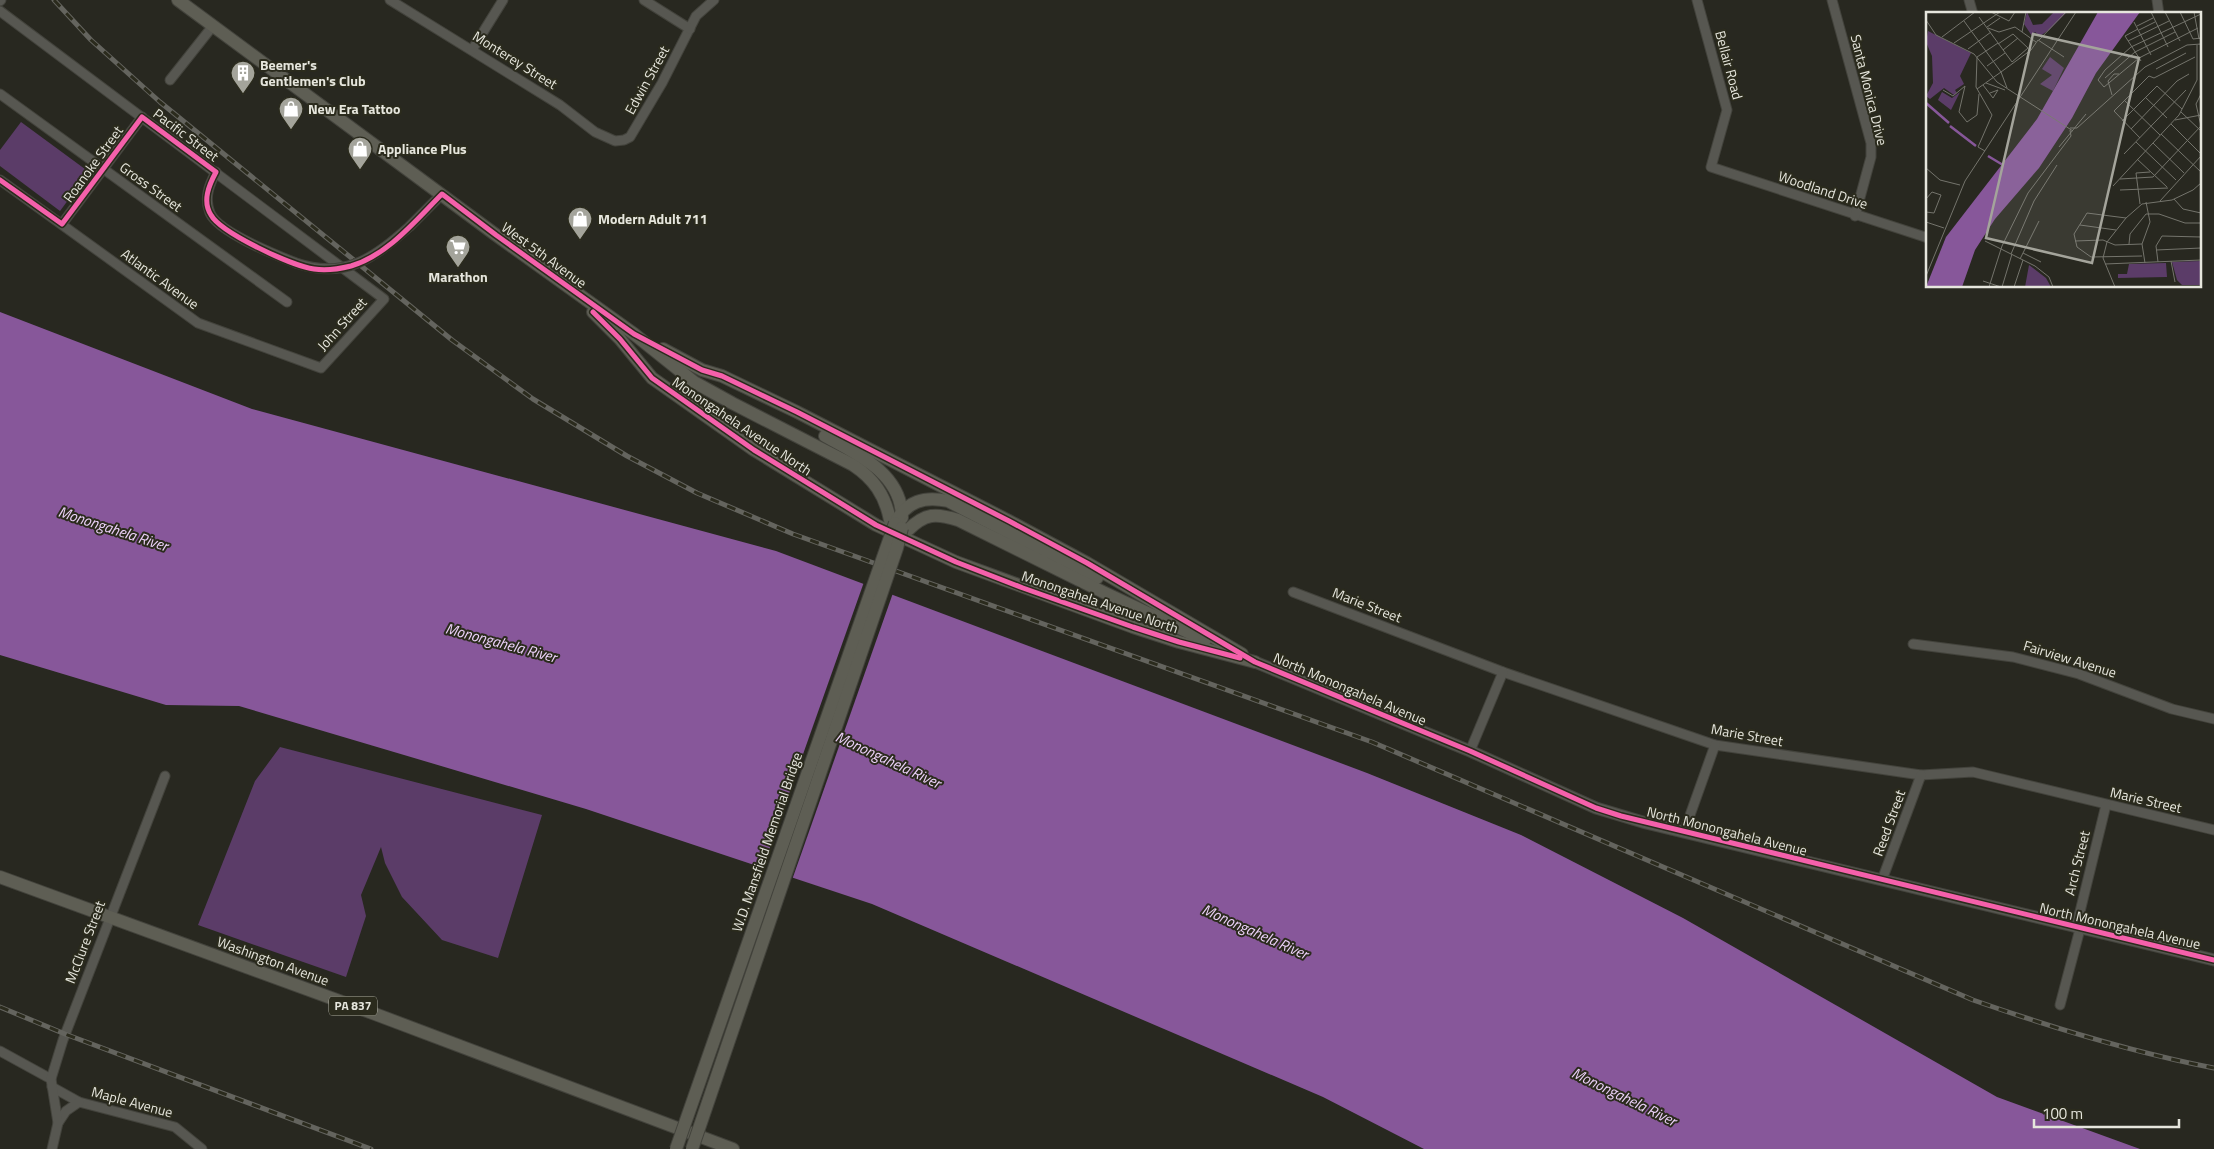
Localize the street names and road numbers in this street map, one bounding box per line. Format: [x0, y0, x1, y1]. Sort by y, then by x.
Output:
street label: Monterey Street [469, 25, 562, 94]
street label: Bellair Road [1710, 28, 1749, 102]
street label: Santa Monica Drive [1846, 32, 1893, 148]
street label: Edwin Street [619, 42, 674, 118]
street label: Pacific Street [149, 103, 224, 166]
street label: Roanoke Street [57, 121, 128, 207]
street label: Gross Street [116, 157, 187, 217]
street label: Woodland Drive [1776, 165, 1871, 214]
street label: West 5th Avenue [497, 216, 591, 293]
street label: Atlantic Avenue [117, 243, 204, 314]
street label: John Street [312, 292, 371, 355]
street label: Monongahela Avenue North [668, 371, 816, 480]
street label: Monongahela Avenue North [1019, 565, 1181, 638]
street label: Marie Street [1329, 582, 1405, 627]
street label: Fairview Avenue [2021, 634, 2119, 683]
street label: North Monongahela Avenue [1270, 647, 1430, 730]
street label: Marie Street [1709, 718, 1785, 751]
street label: W.D. Mansfield Memorial Bridge [726, 749, 807, 934]
street label: Marie Street [2108, 781, 2184, 818]
street label: Reed Street [1867, 787, 1910, 859]
street label: North Monongahela Avenue [1645, 800, 1810, 861]
street label: Arch Street [2058, 828, 2095, 897]
street label: McClure Street [59, 897, 110, 986]
street label: North Monongahela Avenue [2038, 897, 2203, 954]
street label: Washington Avenue [214, 931, 332, 991]
road number: PA 837 [329, 996, 377, 1016]
street label: Maple Avenue [89, 1081, 175, 1122]

